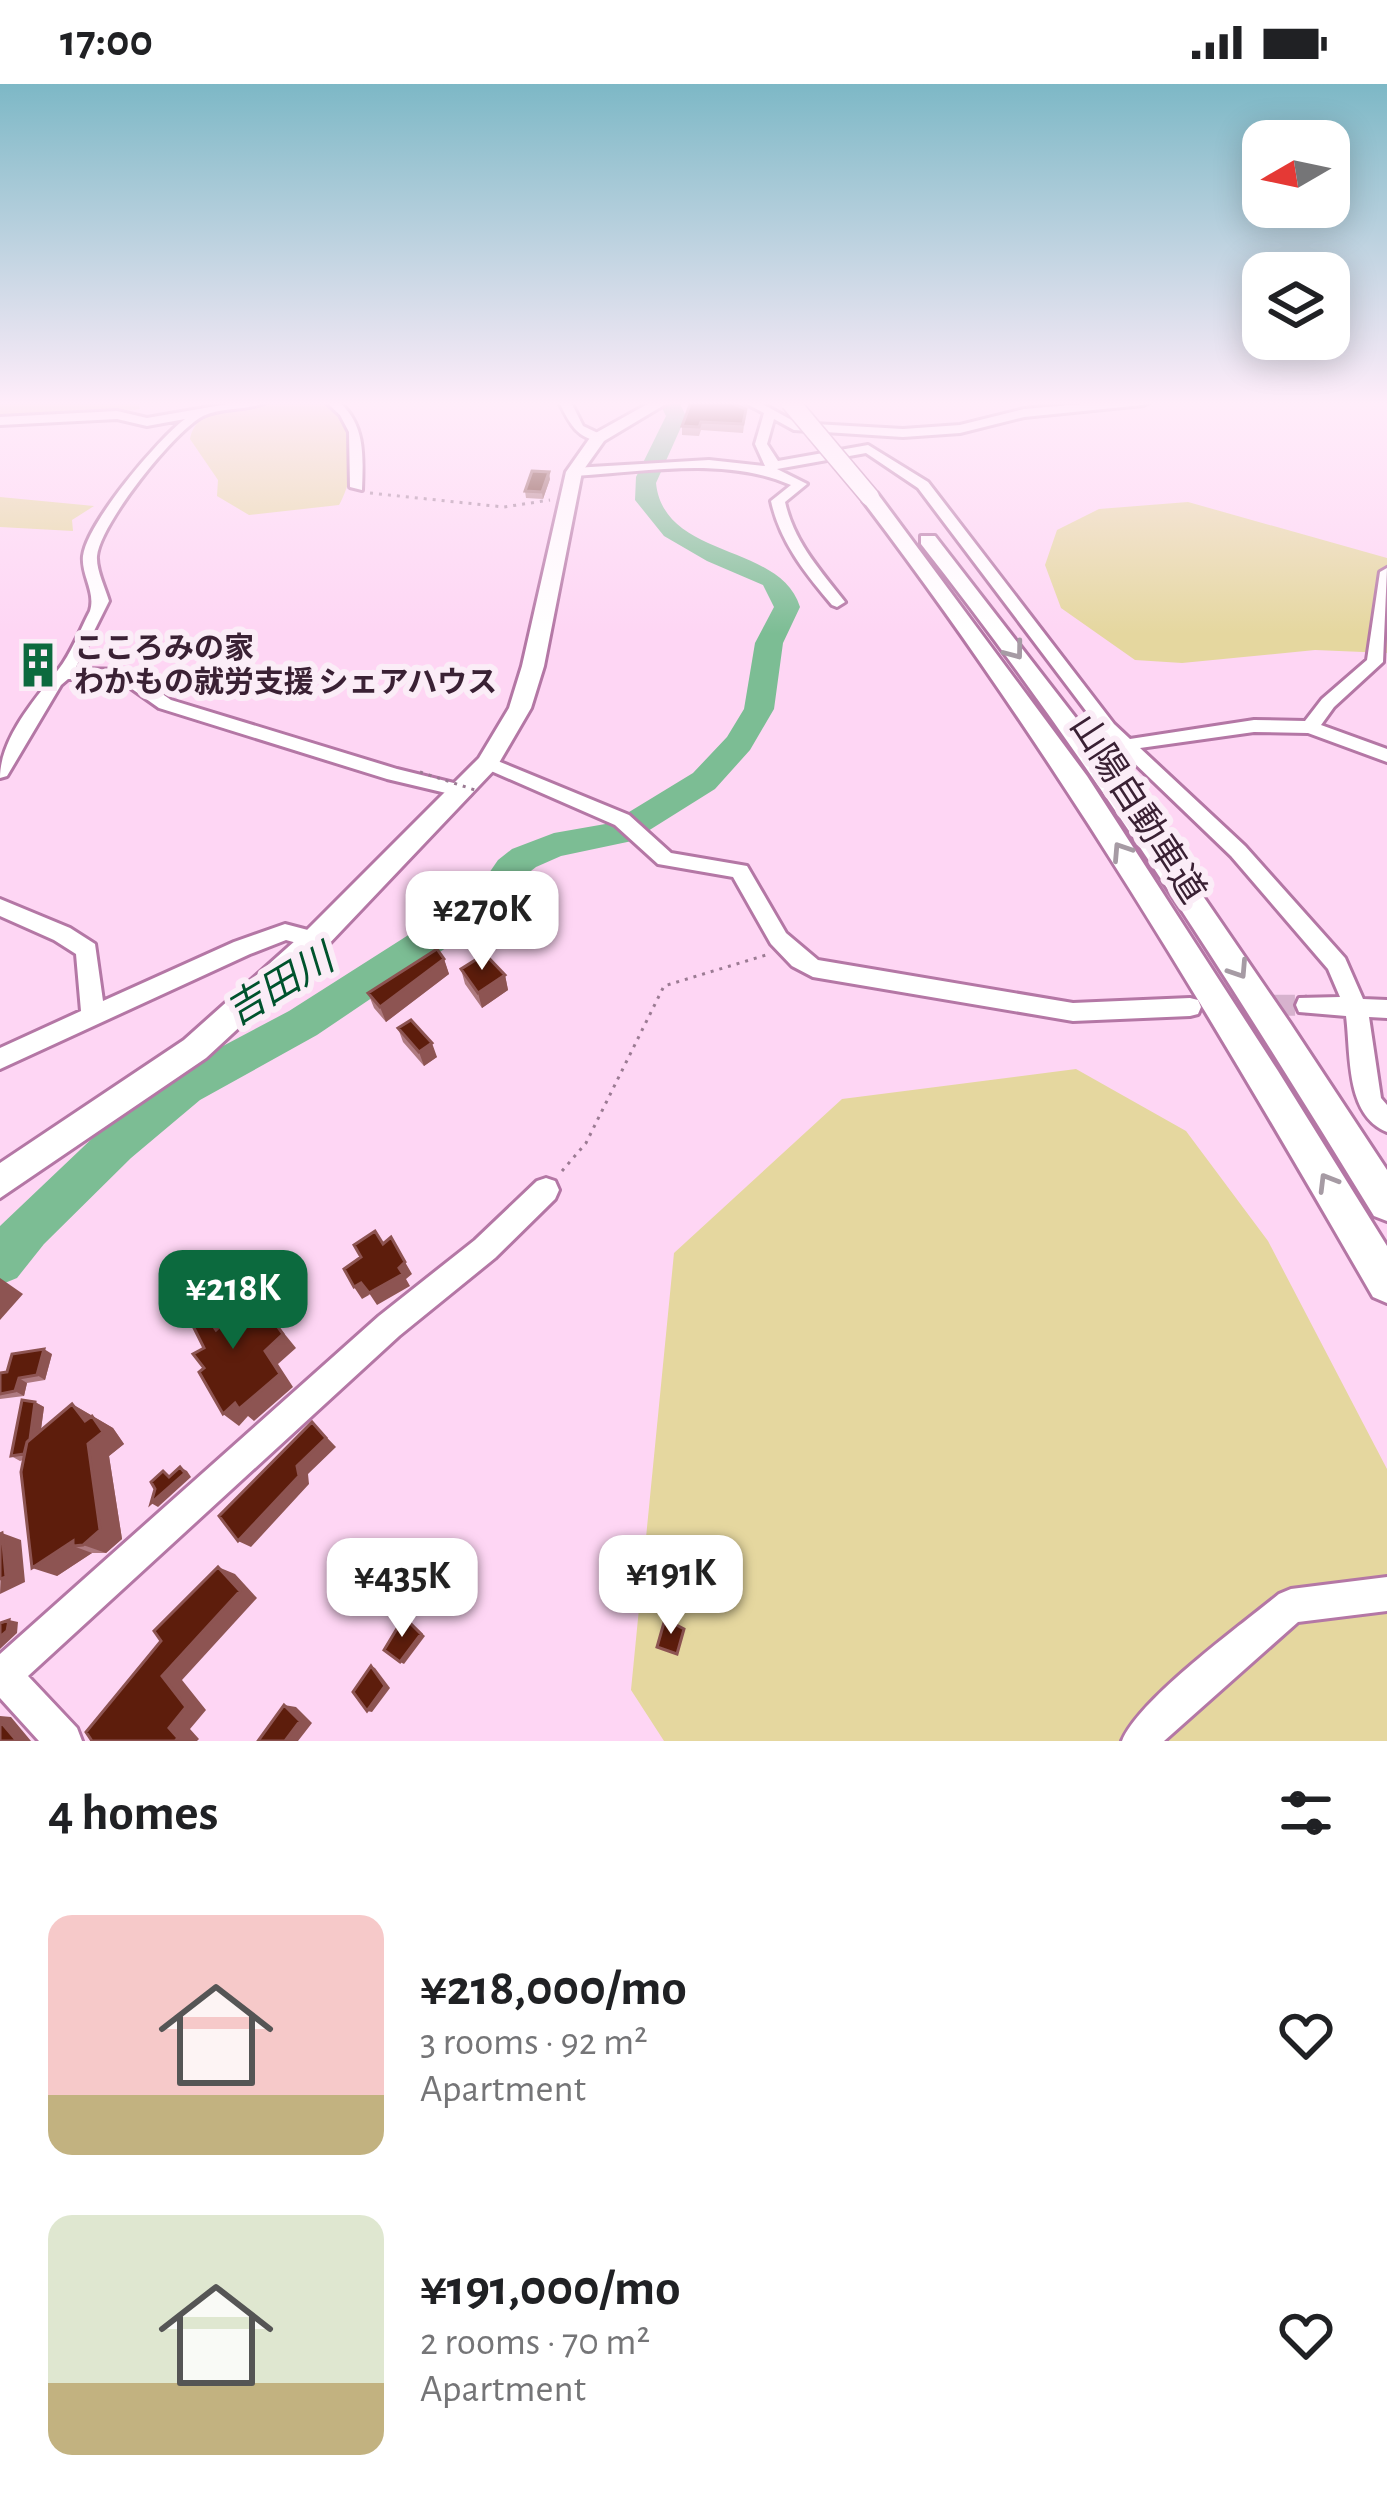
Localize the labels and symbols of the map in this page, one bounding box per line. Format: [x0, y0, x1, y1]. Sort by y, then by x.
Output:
north arrow [1242, 120, 1350, 228]
place label: こころみの家 わかもの就労支援 シェアハウス [74, 632, 497, 698]
one-way arrow [1001, 637, 1022, 659]
building icon: こころみの家 わかもの就労支援 シェアハウス [13, 640, 63, 690]
street label: 山陽自動車道 [1063, 708, 1213, 909]
one-way arrow [1113, 843, 1135, 865]
pin: ¥270K [398, 871, 566, 973]
water label: 吉田川 [219, 936, 344, 1033]
one-way arrow [1224, 957, 1246, 979]
one-way arrow [1319, 1173, 1341, 1195]
pin: ¥218K [149, 1250, 317, 1352]
pin: ¥191K [587, 1535, 755, 1637]
pin: ¥435K [318, 1538, 486, 1640]

